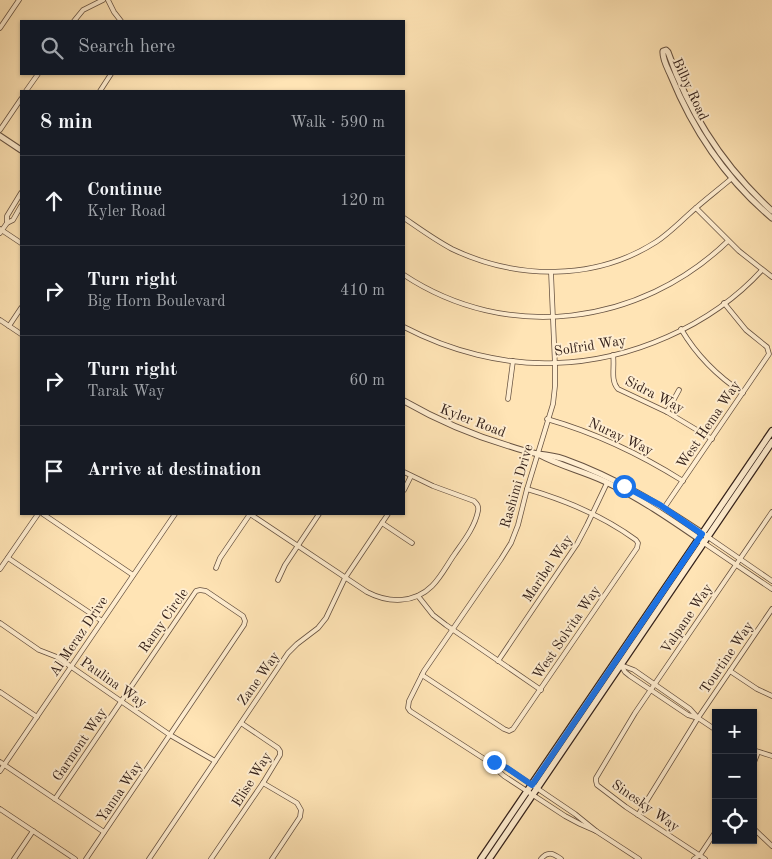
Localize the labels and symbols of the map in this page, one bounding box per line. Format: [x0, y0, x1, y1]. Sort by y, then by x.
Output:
street label: Bilby Road [670, 56, 711, 123]
street label: Solfrid Way [553, 333, 628, 359]
street label: Sidra Way [623, 374, 687, 416]
street label: West Hema Way [674, 378, 744, 471]
street label: Kyler Road [438, 402, 507, 440]
street label: Nuray Way [586, 416, 656, 458]
street label: Rashimi Drive [498, 443, 536, 530]
route start [613, 475, 636, 498]
street label: Maribel Way [520, 532, 576, 605]
street label: Valpane Way [659, 581, 715, 656]
street label: West Solvita Way [530, 583, 603, 682]
street label: Ramy Circle [137, 586, 191, 655]
street label: Al Meraz Drive [47, 594, 111, 679]
street label: Tourtine Way [698, 618, 756, 696]
street label: Zane Way [235, 649, 283, 708]
street label: Paulina Way [78, 655, 150, 711]
street label: Garmont Way [50, 705, 110, 784]
street label: Elise Way [230, 749, 274, 809]
route end [483, 751, 506, 774]
street label: Yanna Way [94, 758, 146, 825]
street label: Sinesky Way [609, 777, 682, 835]

